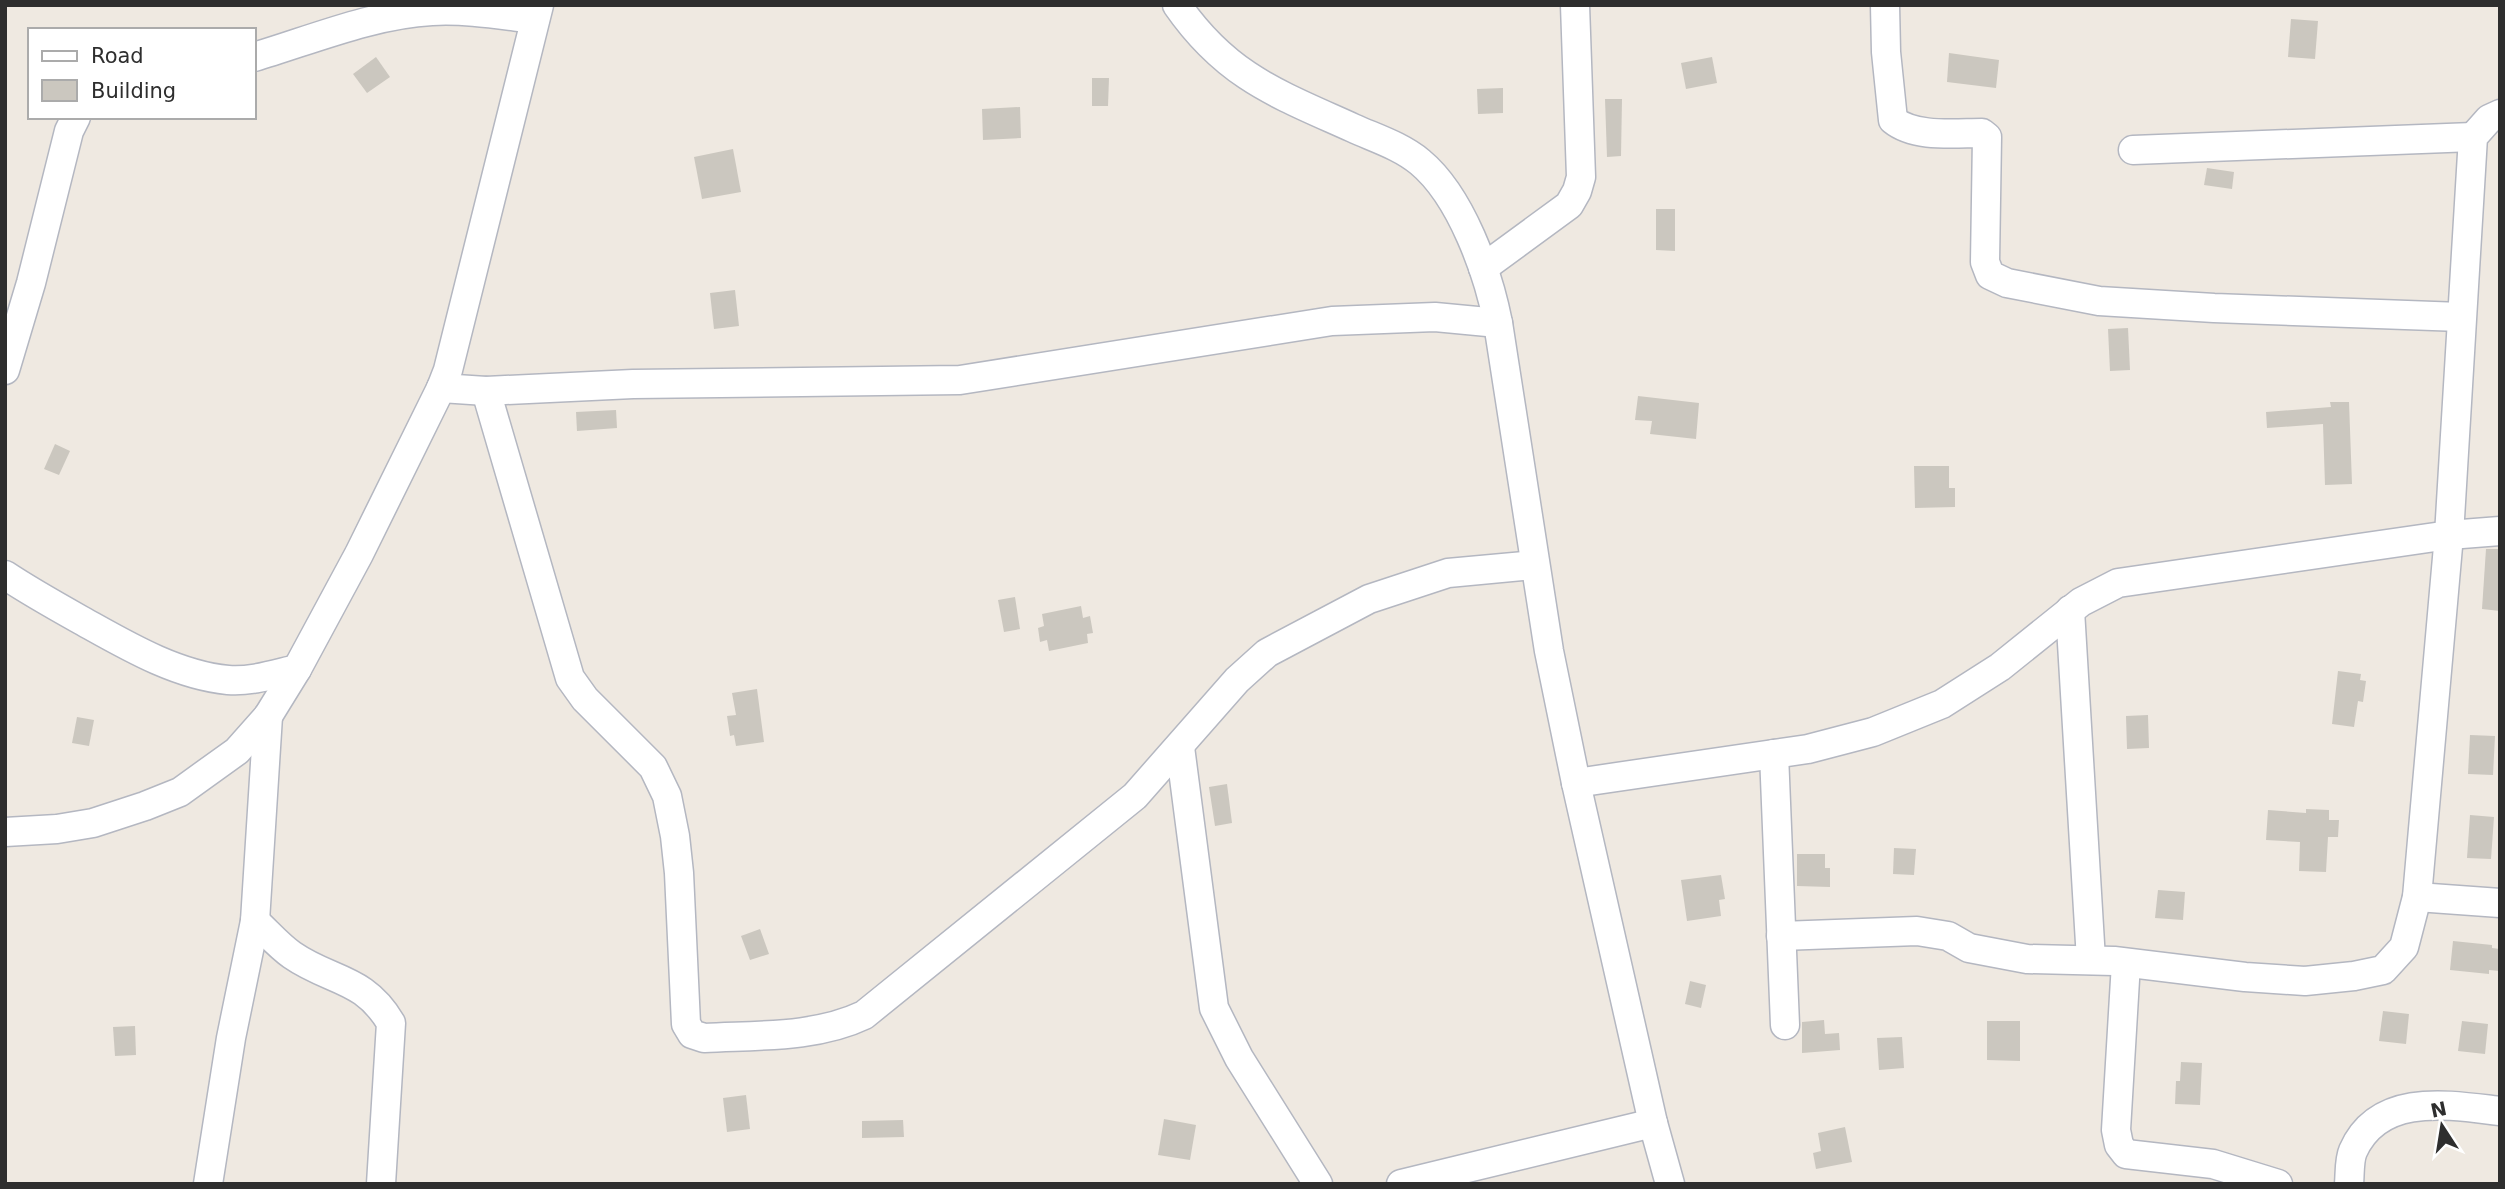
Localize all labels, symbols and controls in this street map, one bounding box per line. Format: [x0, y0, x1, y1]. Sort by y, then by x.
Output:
legend [28, 28, 256, 119]
text: Road [91, 44, 144, 68]
text: Building [91, 79, 176, 103]
north arrow [2407, 1091, 2477, 1161]
text: N [2428, 1097, 2449, 1122]

